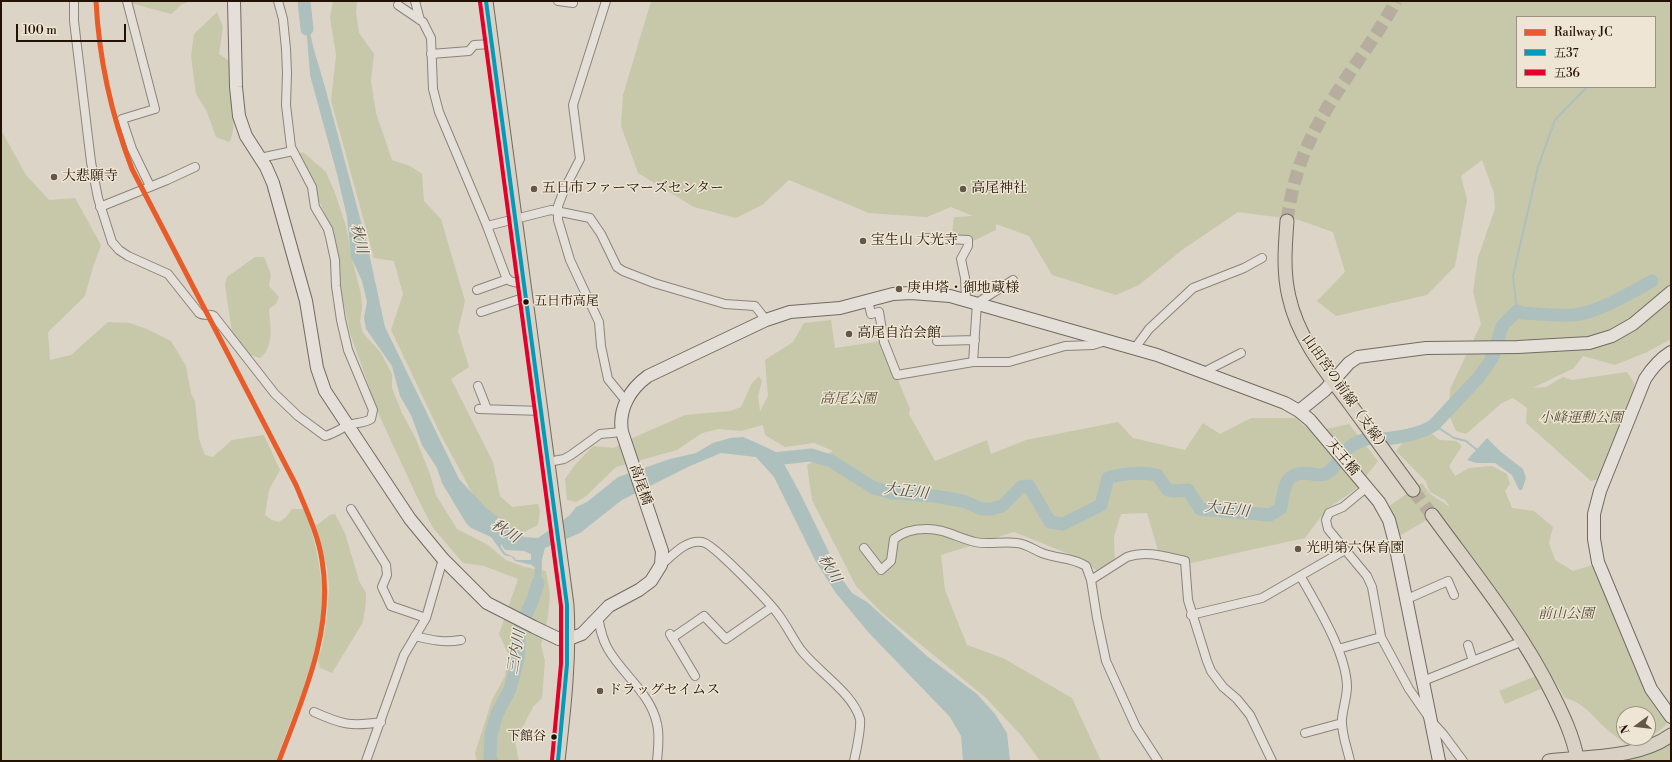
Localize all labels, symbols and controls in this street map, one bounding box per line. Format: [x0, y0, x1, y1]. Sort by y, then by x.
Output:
scale bar [18, 16, 128, 42]
legend [1516, 16, 1656, 88]
text: 100 m [23, 23, 57, 38]
text: Railway JC [1554, 25, 1613, 40]
text: 五37 [1554, 46, 1578, 61]
text: 五36 [1554, 66, 1580, 81]
place label: 大悲願寺 [62, 169, 118, 185]
marker: 大悲願寺 [49, 172, 59, 182]
place label: 五日市ファーマーズセンター [542, 181, 724, 197]
place label: 高尾神社 [971, 181, 1027, 197]
marker: 五日市ファーマーズセンター [529, 184, 539, 194]
marker: 高尾神社 [958, 184, 968, 194]
water label: 秋川 [346, 222, 370, 256]
place label: 宝生山 大光寺 [871, 233, 958, 249]
marker: 宝生山 大光寺 [858, 236, 868, 246]
place label: 庚申塔・御地蔵様 [907, 281, 1019, 297]
marker: 庚申塔・御地蔵様 [894, 284, 904, 294]
place label: 五日市高尾 [534, 294, 599, 310]
marker: 五日市高尾 [521, 297, 531, 307]
place label: 高尾自治会館 [857, 326, 941, 342]
marker: 高尾自治会館 [844, 329, 854, 339]
street label: 山田宮の前線（支線） [1298, 332, 1392, 456]
park label: 高尾公園 [820, 392, 876, 408]
park label: 小峰運動公園 [1539, 411, 1623, 427]
street label: 天王橋 [1322, 437, 1362, 479]
street label: 高尾橋 [625, 462, 655, 508]
water label: 大正川 [883, 480, 929, 504]
water label: 大正川 [1204, 498, 1250, 522]
water label: 秋川 [488, 516, 522, 548]
place label: 光明第六保育園 [1306, 541, 1404, 557]
marker: 光明第六保育園 [1293, 544, 1303, 554]
water label: 秋川 [814, 552, 844, 586]
park label: 前山公園 [1538, 607, 1594, 623]
water label: 三内川 [504, 628, 530, 676]
place label: ドラッグセイムス [608, 683, 720, 699]
marker: ドラッグセイムス [595, 686, 605, 696]
north arrow [1616, 706, 1656, 746]
text: N [1617, 723, 1633, 735]
place label: 下館谷 [507, 729, 546, 745]
marker: 下館谷 [549, 732, 559, 742]

